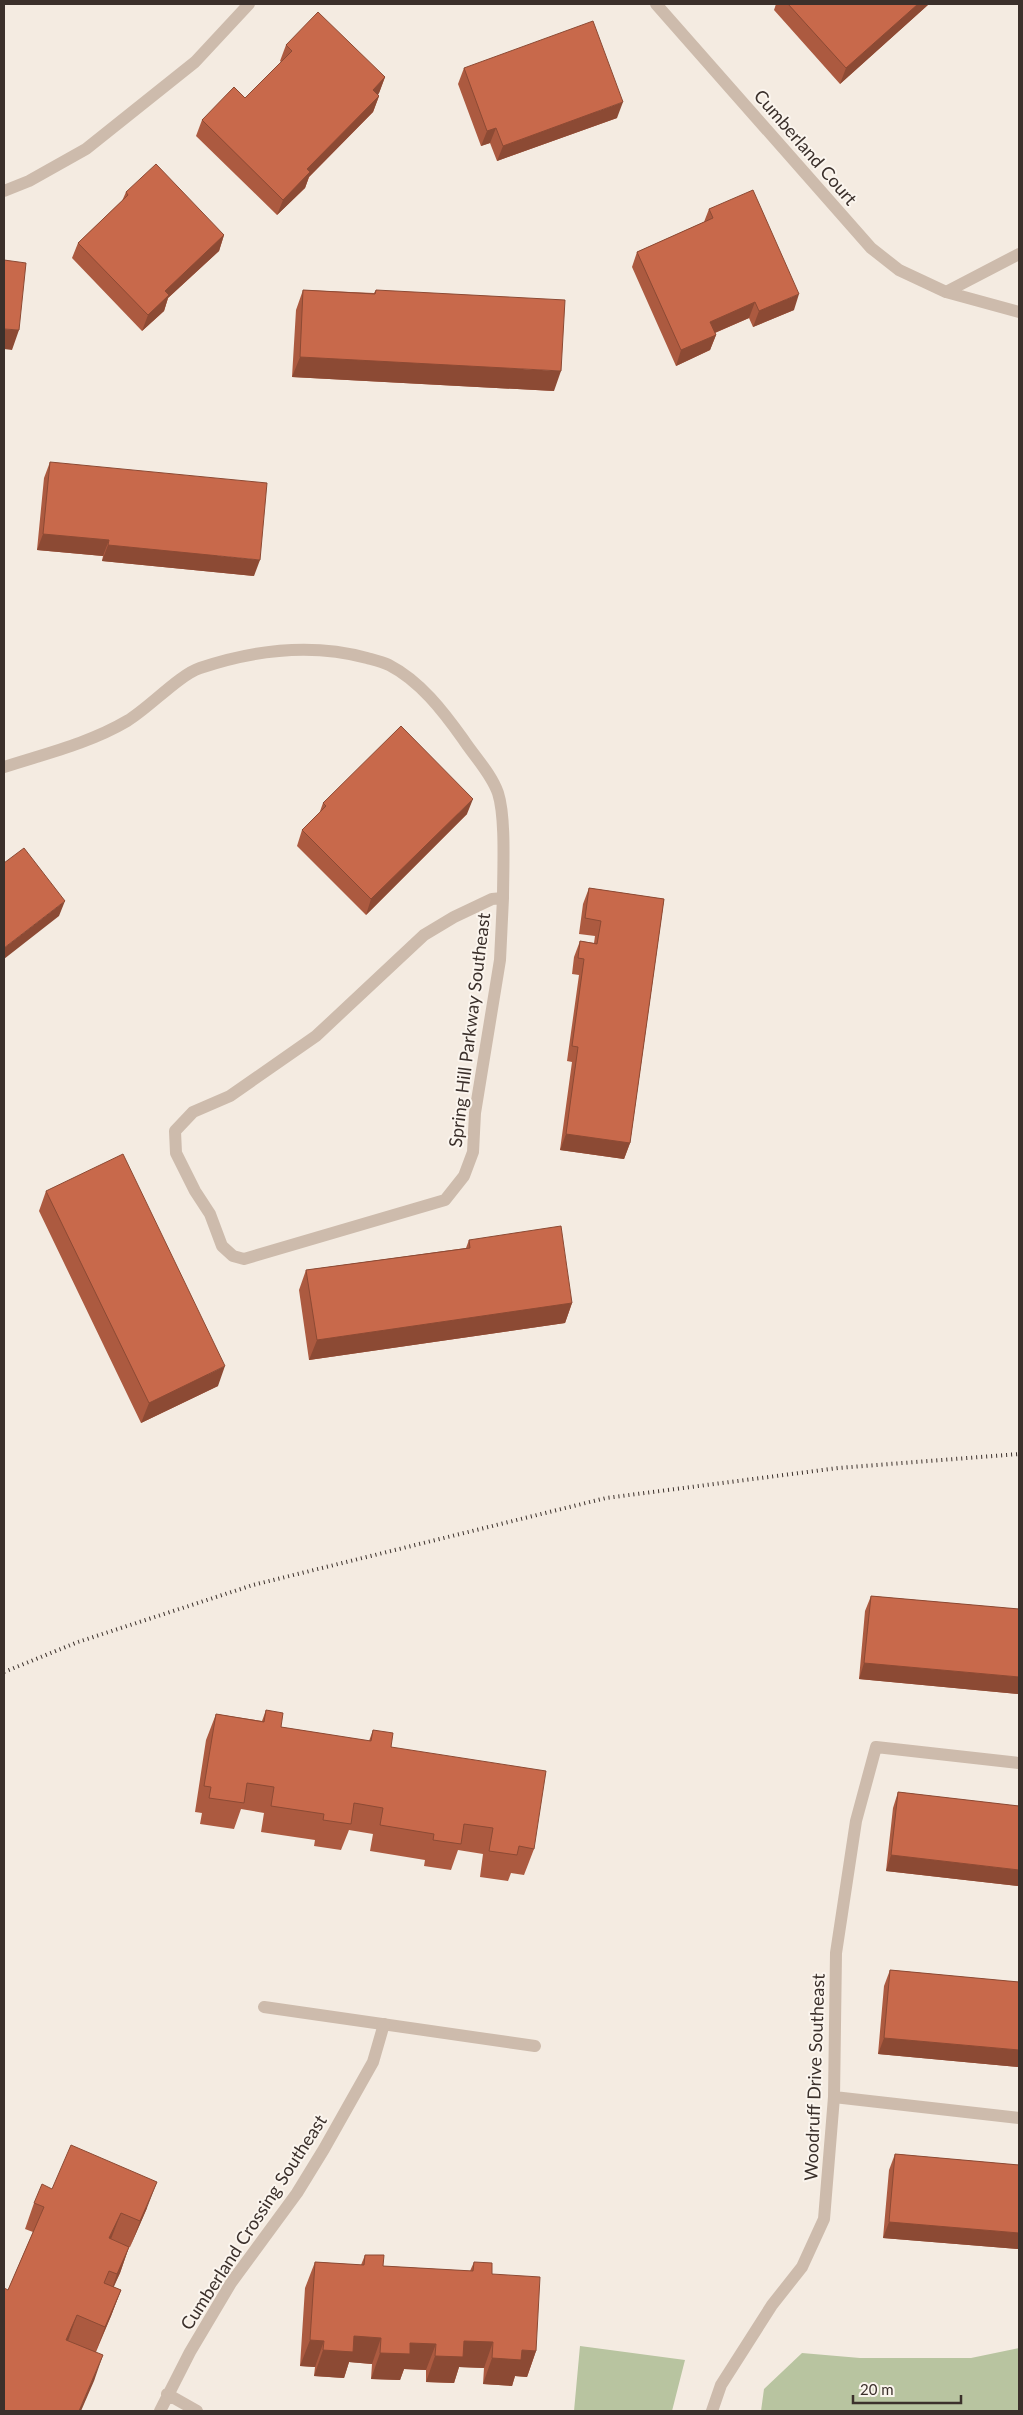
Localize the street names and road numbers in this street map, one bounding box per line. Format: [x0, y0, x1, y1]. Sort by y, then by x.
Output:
street label: Cumberland Court [750, 85, 863, 210]
street label: Spring Hill Parkway Southeast [444, 911, 494, 1149]
street label: Woodruff Drive Southeast [799, 1972, 829, 2181]
street label: Cumberland Crossing Southeast [175, 2110, 331, 2334]

